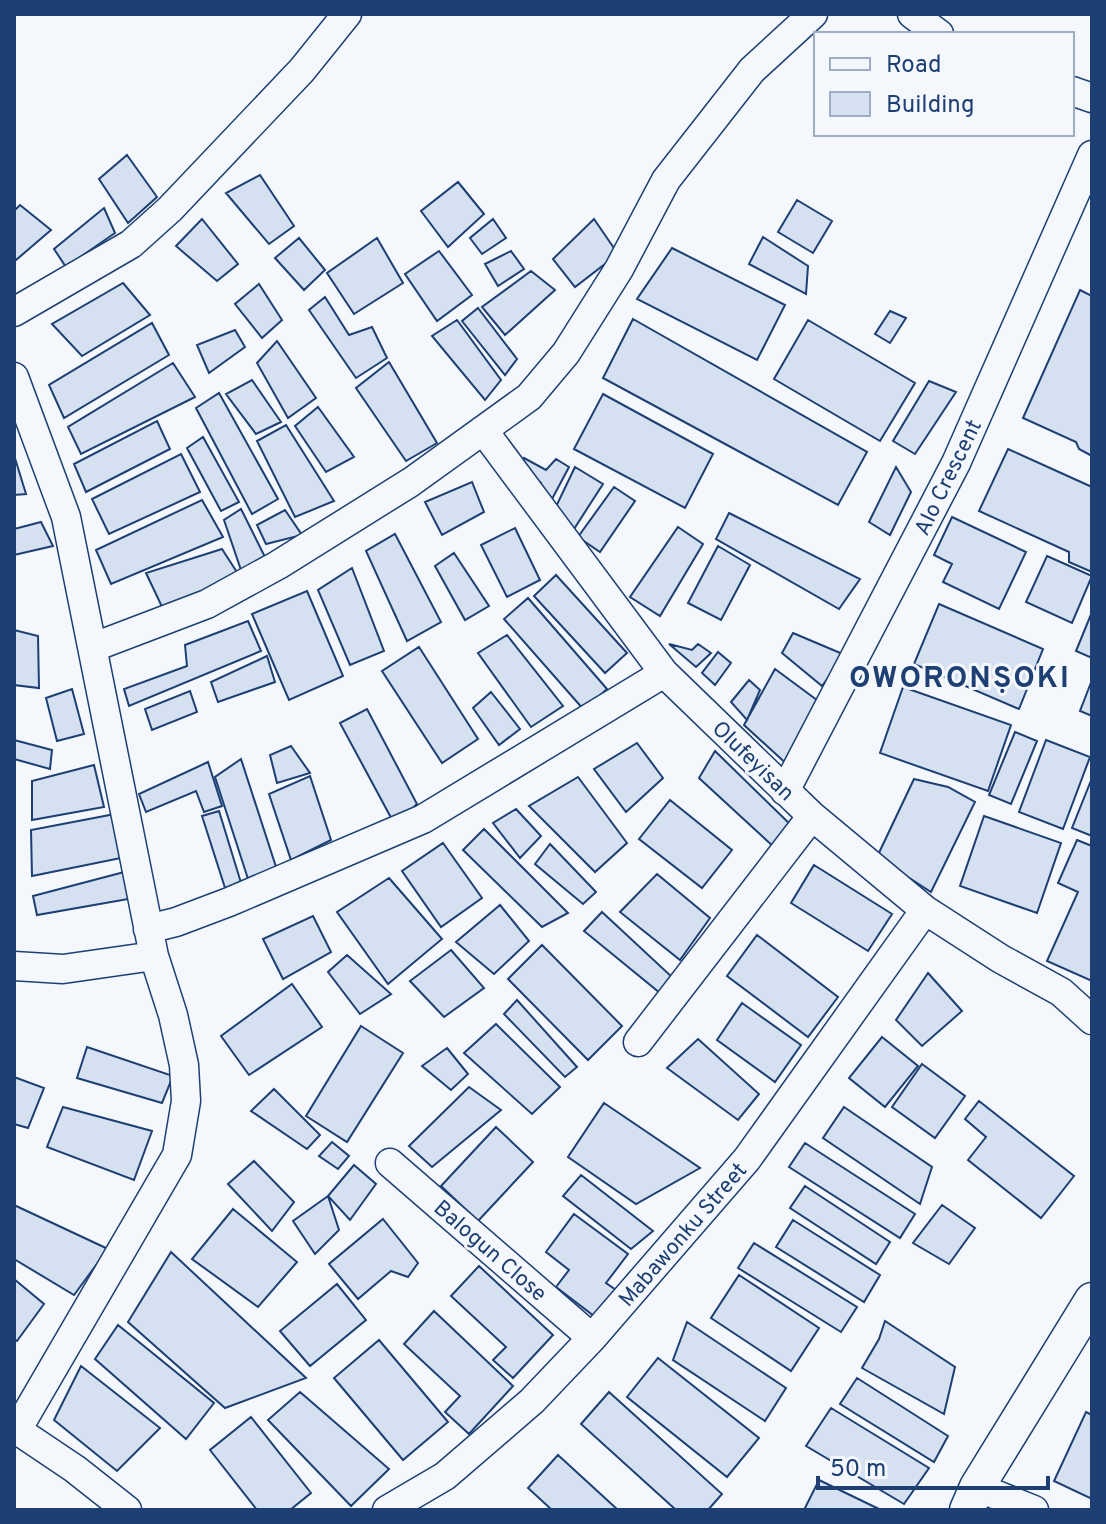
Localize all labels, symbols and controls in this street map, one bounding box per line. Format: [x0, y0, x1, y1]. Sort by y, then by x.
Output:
legend [814, 32, 1074, 136]
text: Road [886, 51, 942, 81]
text: Building [886, 91, 975, 121]
street label: Alo Crescent [910, 416, 989, 541]
district label: OWORONṢOKI [849, 661, 1071, 698]
street label: Olufeyisan [705, 716, 799, 808]
street label: Mabawonku Street [614, 1158, 754, 1313]
street label: Balogun Close [427, 1195, 551, 1308]
scale bar [818, 1440, 1048, 1490]
text: 50 m [830, 1455, 886, 1485]

